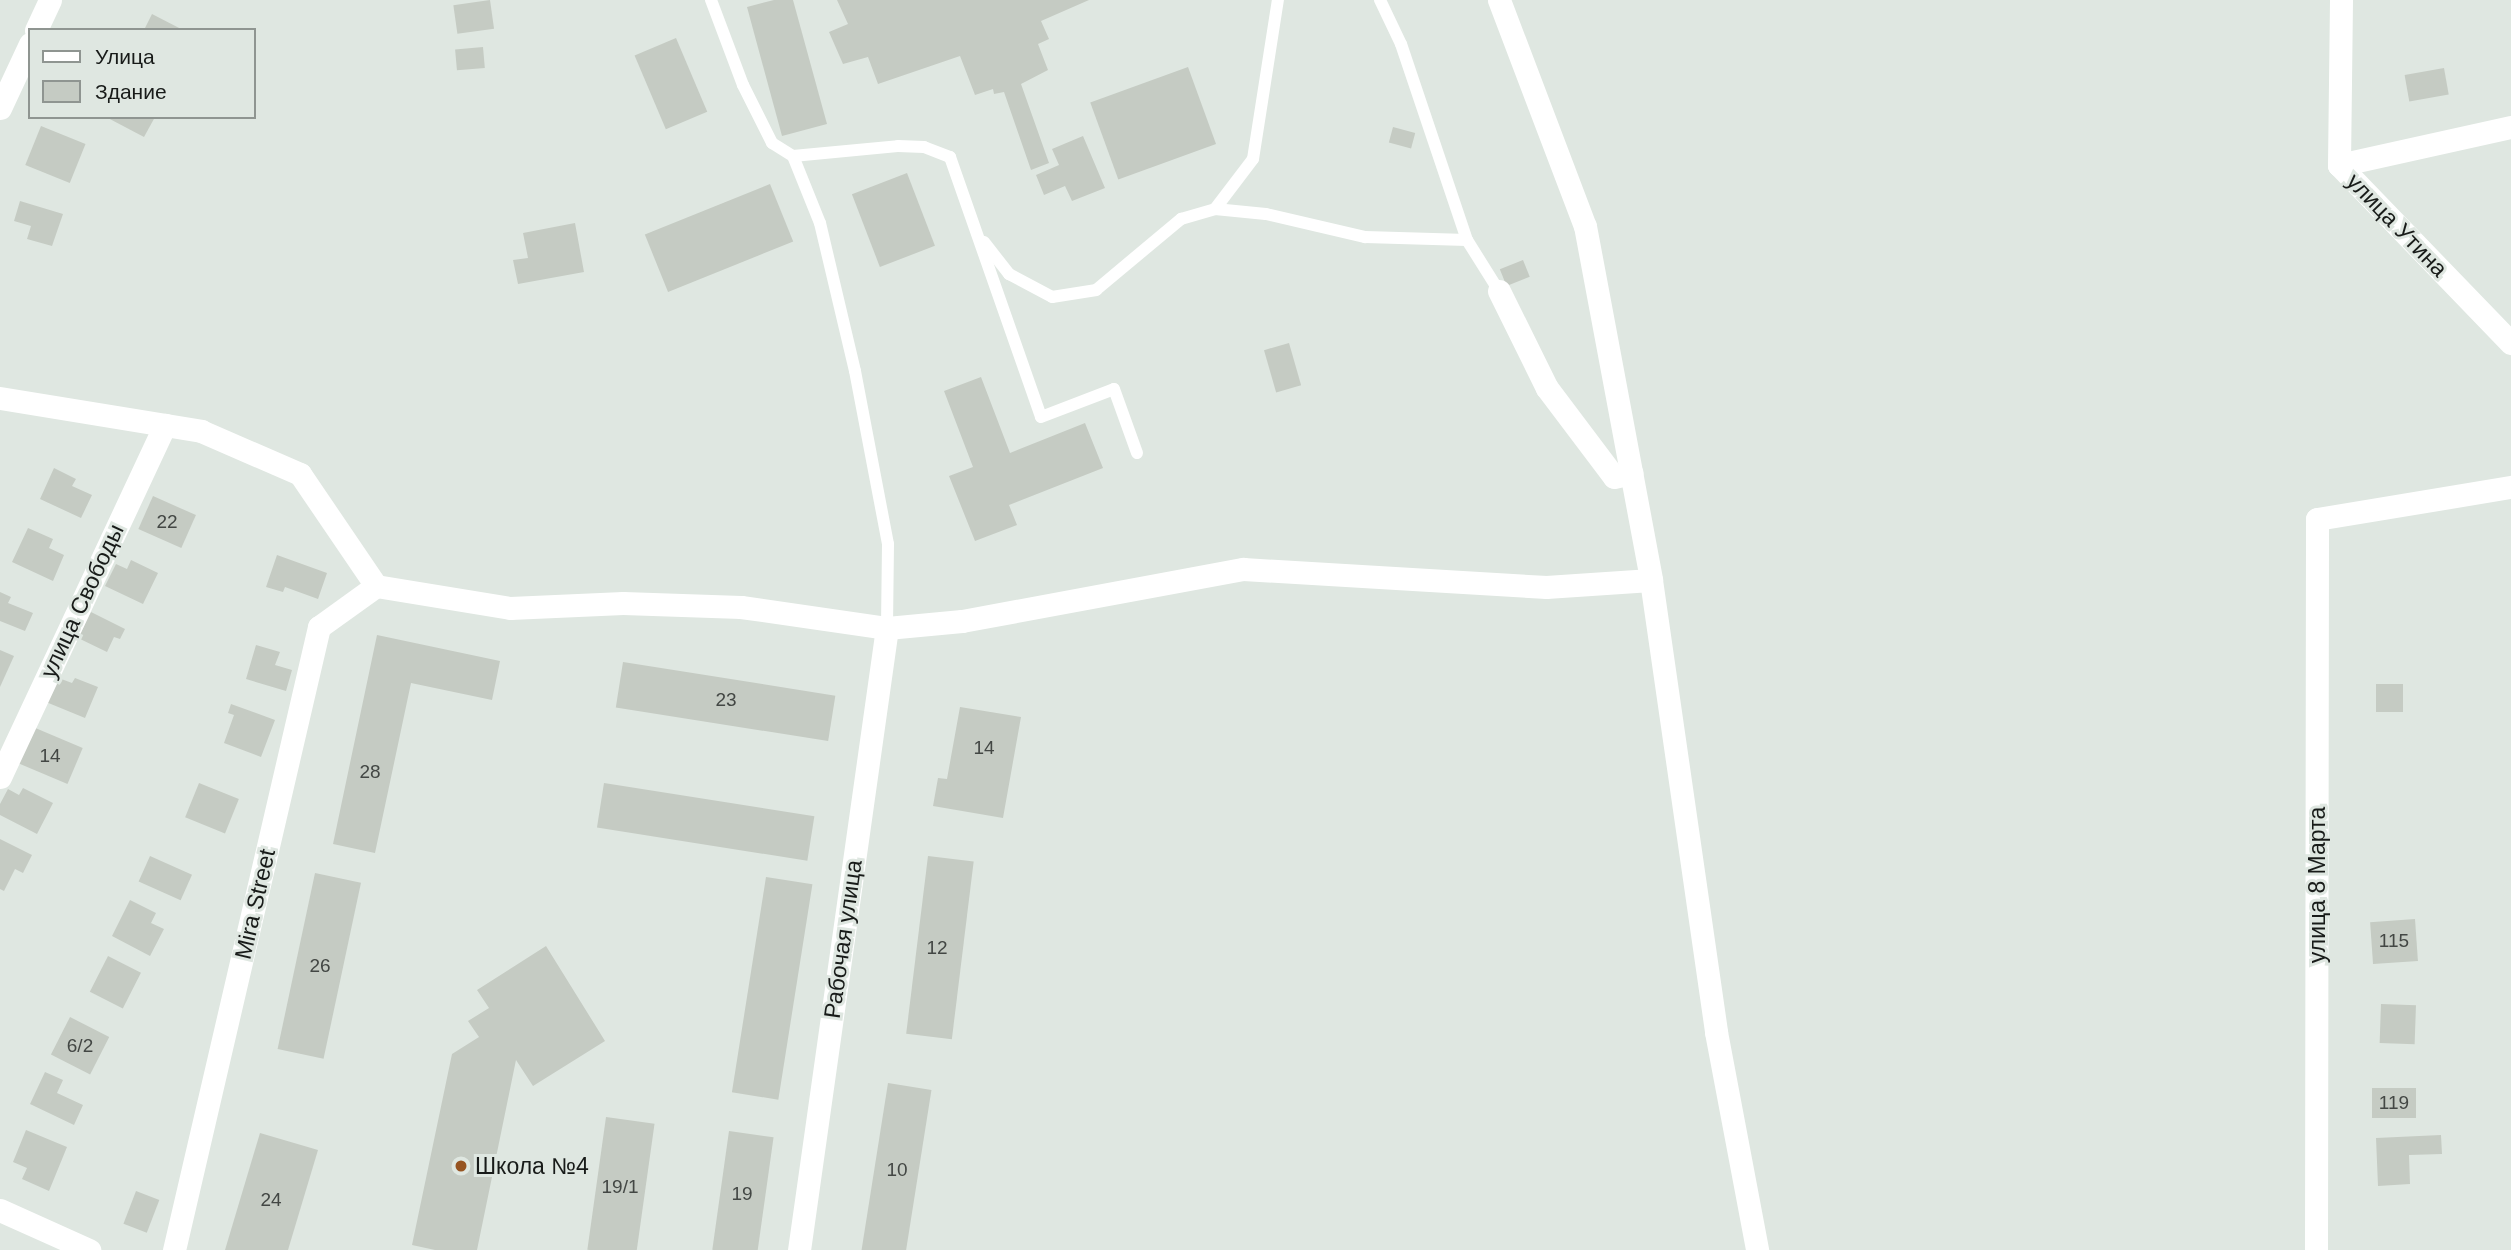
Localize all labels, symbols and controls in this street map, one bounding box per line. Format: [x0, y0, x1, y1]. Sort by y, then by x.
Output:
legend [28, 28, 256, 119]
text: Улица [95, 45, 155, 68]
text: Здание [95, 80, 167, 103]
street label: улица Утина [2341, 168, 2453, 282]
house number: 22 [156, 511, 178, 533]
street label: улица Свободы [34, 520, 130, 682]
house number: 23 [715, 689, 737, 711]
house number: 14 [973, 737, 995, 759]
house number: 14 [39, 745, 61, 767]
house number: 28 [359, 761, 381, 783]
street label: улица 8 Марта [2303, 807, 2331, 963]
street label: Mira Street [229, 846, 281, 962]
street label: Рабочая улица [818, 858, 868, 1020]
house number: 115 [2379, 930, 2409, 952]
house number: 12 [926, 937, 948, 959]
house number: 26 [309, 955, 331, 977]
house number: 6/2 [67, 1035, 93, 1057]
house number: 119 [2379, 1092, 2409, 1114]
place label: Школа №4 [475, 1152, 589, 1180]
marker: Школа №4 [453, 1158, 469, 1174]
house number: 10 [886, 1159, 908, 1181]
house number: 19/1 [602, 1176, 638, 1198]
house number: 19 [731, 1183, 753, 1205]
house number: 24 [260, 1189, 282, 1211]

